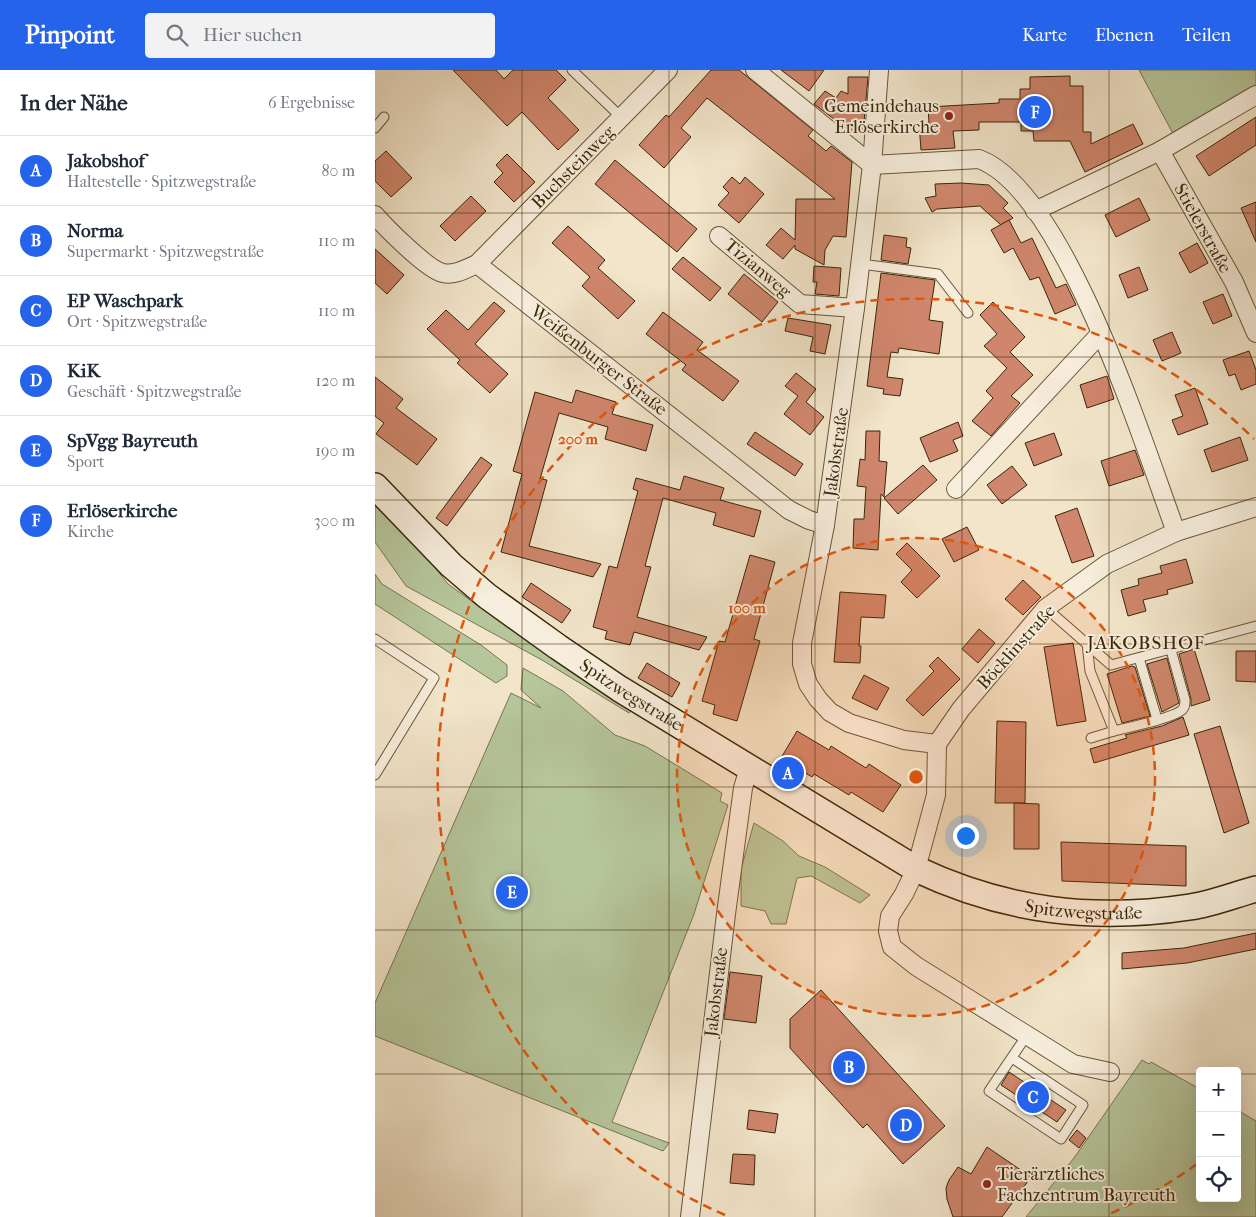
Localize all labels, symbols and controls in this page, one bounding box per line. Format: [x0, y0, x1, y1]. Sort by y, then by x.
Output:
search box [145, 13, 495, 58]
text: Pinpoint [25, 21, 115, 49]
icon: search [163, 21, 191, 49]
text: Hier suchen [203, 24, 302, 46]
text: Karte [1022, 25, 1067, 46]
text: Ebenen [1095, 25, 1154, 46]
text: Teilen [1182, 25, 1231, 46]
text: In der Nähe [20, 91, 128, 115]
text: 6 Ergebnisse [268, 93, 355, 112]
pin: F [1019, 93, 1051, 131]
place label: Gemeindehaus Erlöserkirche [824, 96, 939, 138]
marker: Gemeindehaus Erlöserkirche [943, 110, 955, 122]
street label: Buchsteinweg [527, 121, 619, 213]
text: Jakobshof [67, 150, 145, 172]
text: A [31, 161, 41, 180]
text: 80 m [321, 161, 355, 180]
text: Haltestelle · Spitzwegstraße [67, 172, 256, 191]
street label: Stielerstraße [1169, 180, 1236, 277]
text: Norma [67, 220, 123, 242]
text: B [31, 231, 41, 250]
text: 110 m [318, 231, 355, 250]
street label: Tizianweg [720, 235, 796, 303]
text: Supermarkt · Spitzwegstraße [67, 242, 264, 261]
text: EP Waschpark [67, 290, 183, 312]
street label: Weißenburger Straße [525, 300, 671, 420]
text: C [31, 301, 41, 320]
text: 110 m [318, 301, 355, 320]
text: Ort · Spitzwegstraße [67, 312, 207, 331]
text: KiK [67, 360, 100, 382]
text: D [30, 371, 42, 390]
text: 120 m [316, 371, 355, 390]
text: Geschäft · Spitzwegstraße [67, 382, 241, 401]
street label: Jakobstraße [820, 406, 853, 500]
text: SpVgg Bayreuth [67, 430, 198, 452]
text: 200 m [558, 430, 598, 448]
text: E [31, 441, 41, 460]
text: 190 m [315, 441, 355, 460]
text: Sport [67, 452, 105, 471]
text: Erlöserkirche [67, 500, 177, 522]
text: F [32, 511, 40, 530]
text: 300 m [314, 511, 355, 530]
text: Kirche [67, 522, 114, 541]
text: 100 m [728, 599, 766, 617]
street label: Böcklinstraße [973, 601, 1060, 694]
district label: JAKOBSHOF [1085, 632, 1205, 654]
street label: Spitzwegstraße [575, 655, 686, 736]
pin: A [772, 754, 804, 792]
centre of rings [907, 768, 925, 786]
your location [953, 823, 979, 849]
pin: E [496, 873, 528, 911]
street label: Spitzwegstraße [1023, 895, 1143, 924]
street label: Jakobstraße [700, 946, 732, 1040]
pin: B [833, 1048, 865, 1086]
map controls [1196, 1067, 1241, 1202]
button: + [1196, 1067, 1241, 1112]
pin: C [1017, 1078, 1049, 1116]
pin: D [890, 1106, 922, 1144]
button: − [1196, 1112, 1241, 1157]
button: locate [1196, 1157, 1241, 1202]
place label: Tierärztliches Fachzentrum Bayreuth [997, 1164, 1176, 1206]
marker: Tierärztliches Fachzentrum Bayreuth [981, 1178, 993, 1190]

